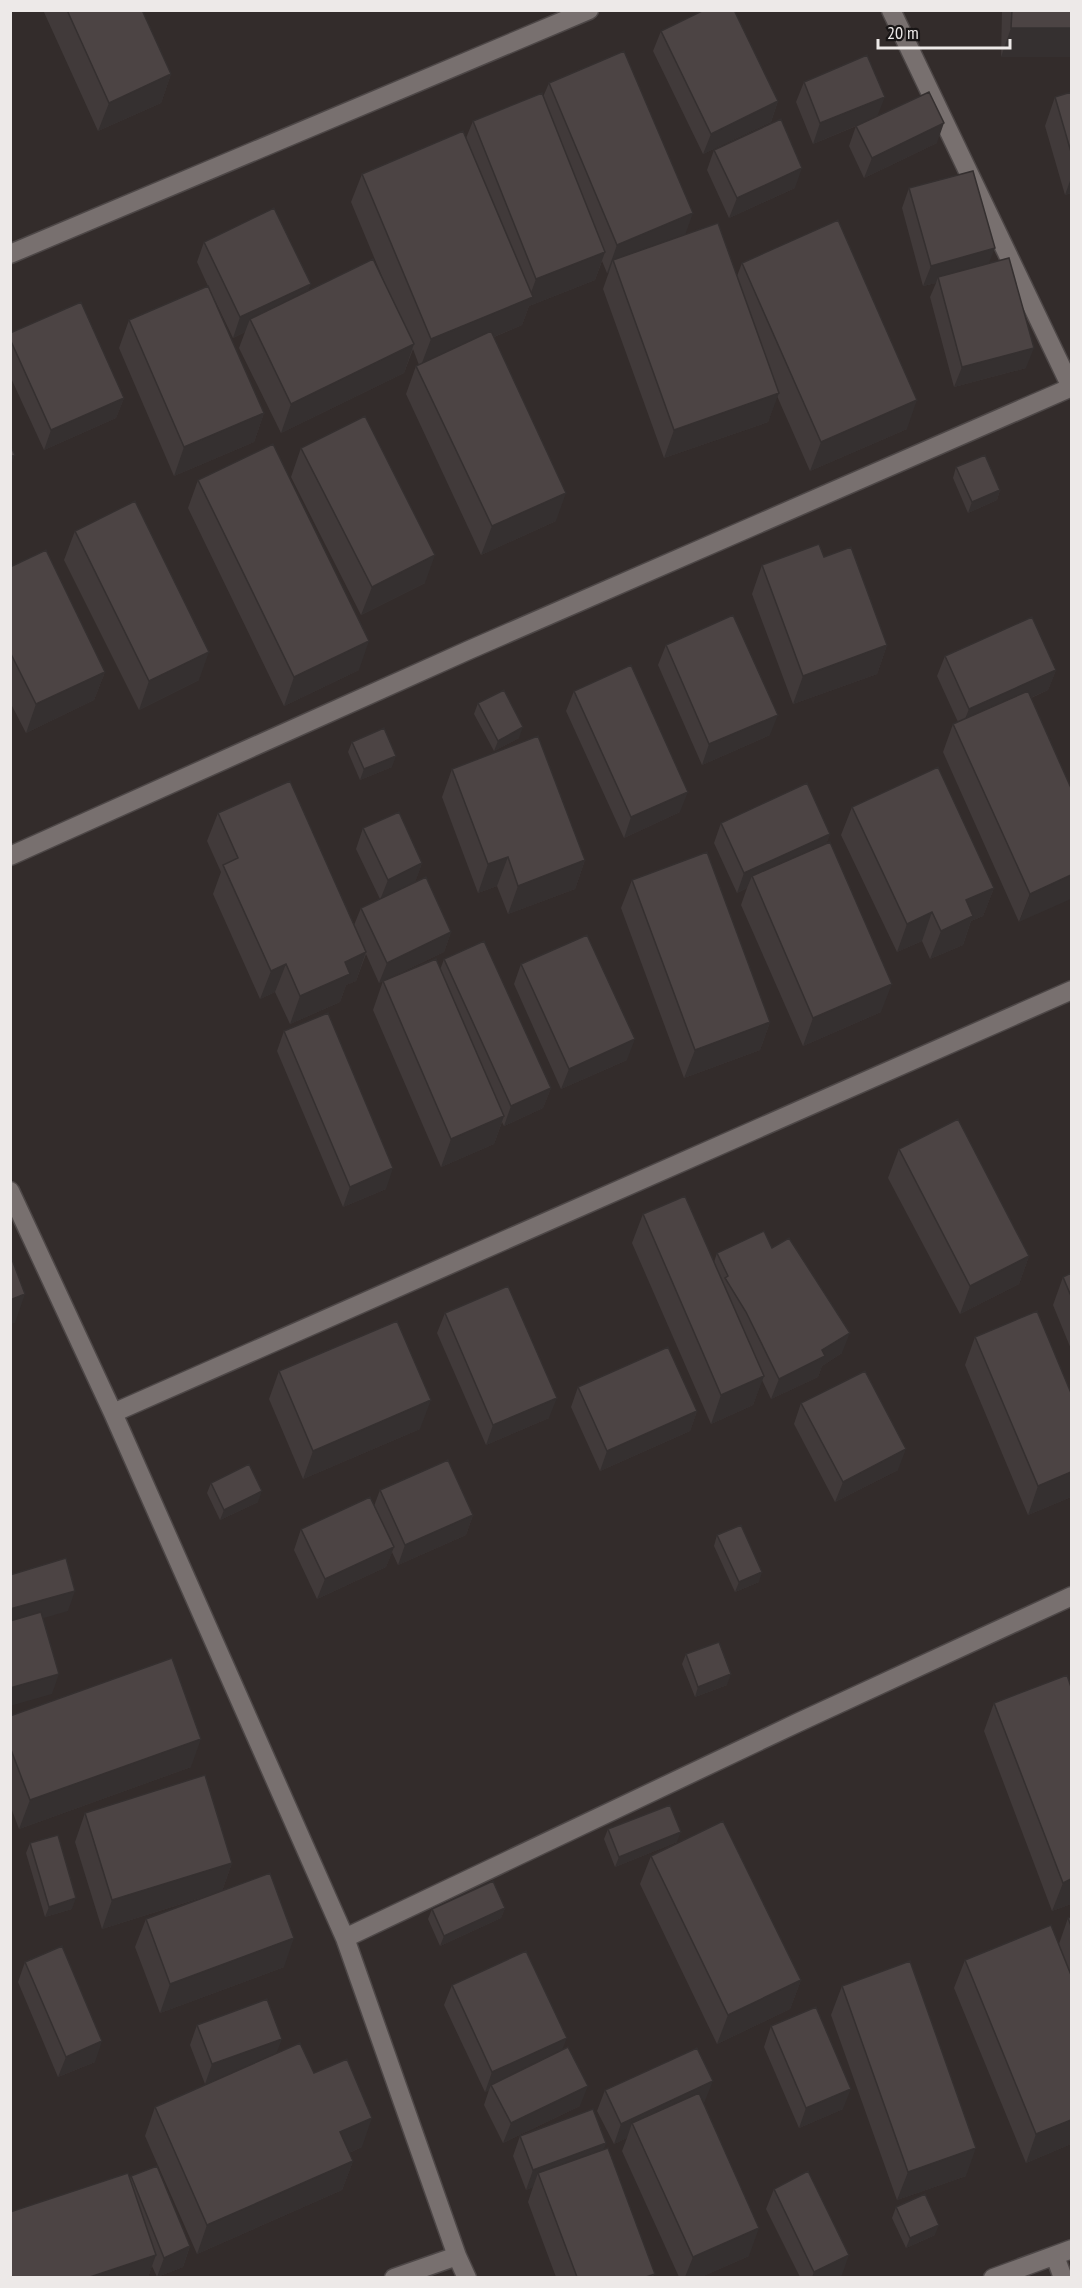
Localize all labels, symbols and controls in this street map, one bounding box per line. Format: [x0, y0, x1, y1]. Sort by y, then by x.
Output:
scale bar [878, 12, 1010, 50]
text: 20 m [887, 21, 919, 44]

